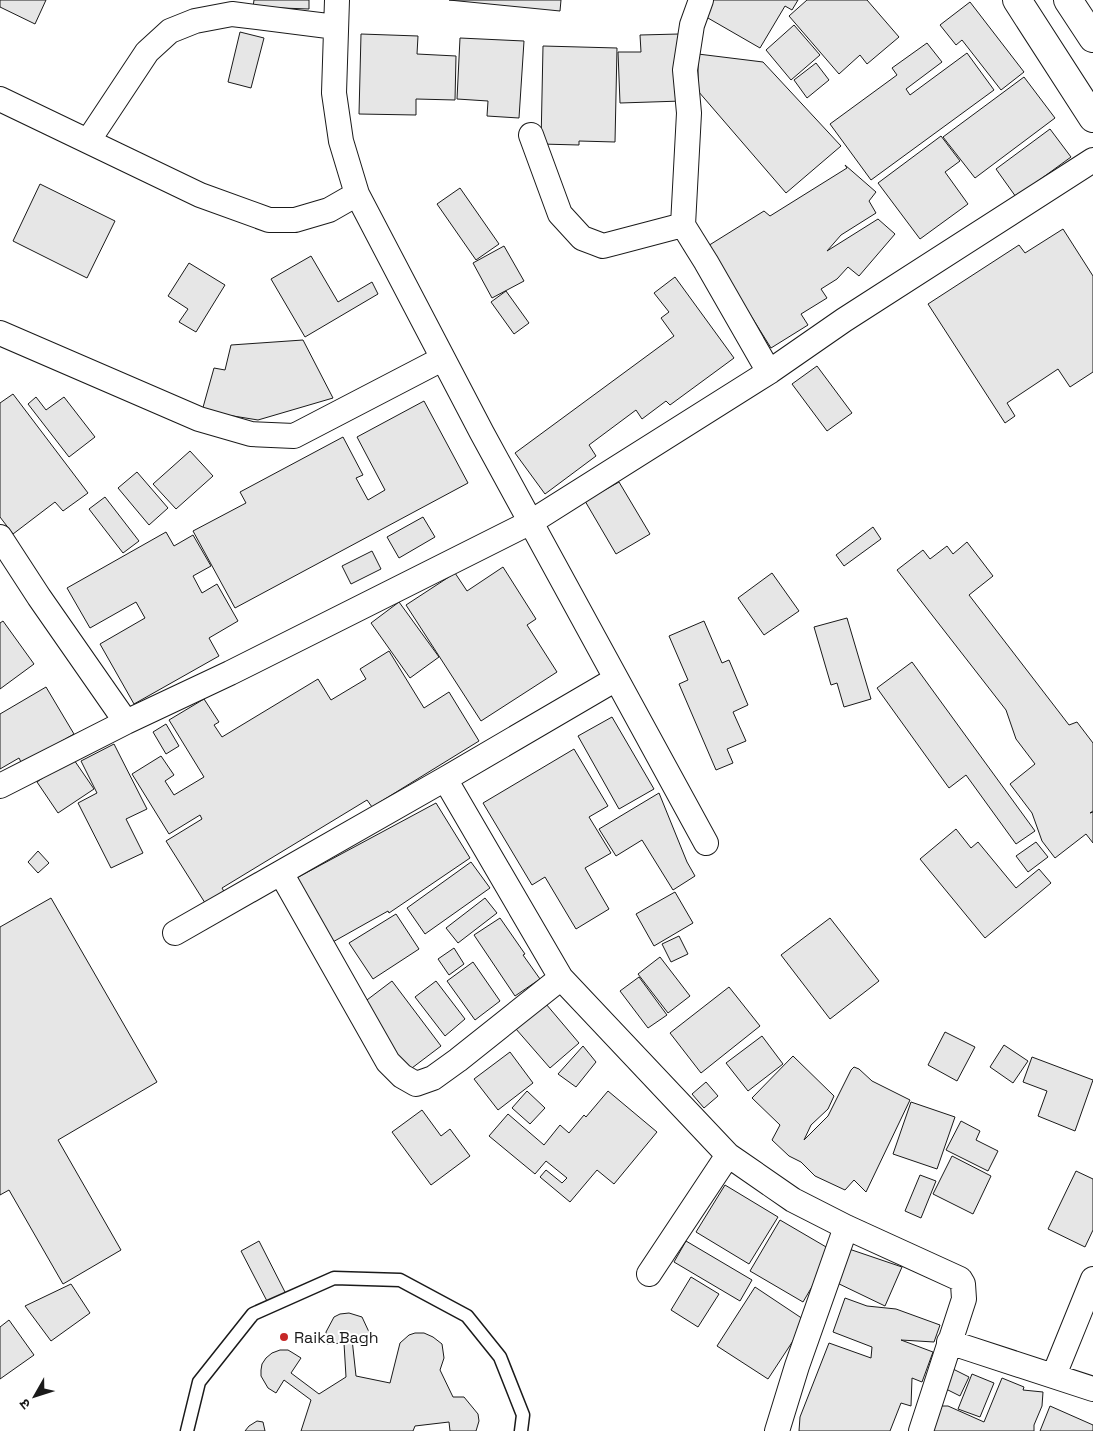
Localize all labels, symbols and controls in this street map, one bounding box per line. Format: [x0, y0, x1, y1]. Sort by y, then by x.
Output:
place label: Raika Bagh [294, 1327, 379, 1348]
marker: Raika Bagh [278, 1331, 290, 1343]
north arrow [10, 1371, 60, 1421]
text: उ [15, 1395, 34, 1413]

